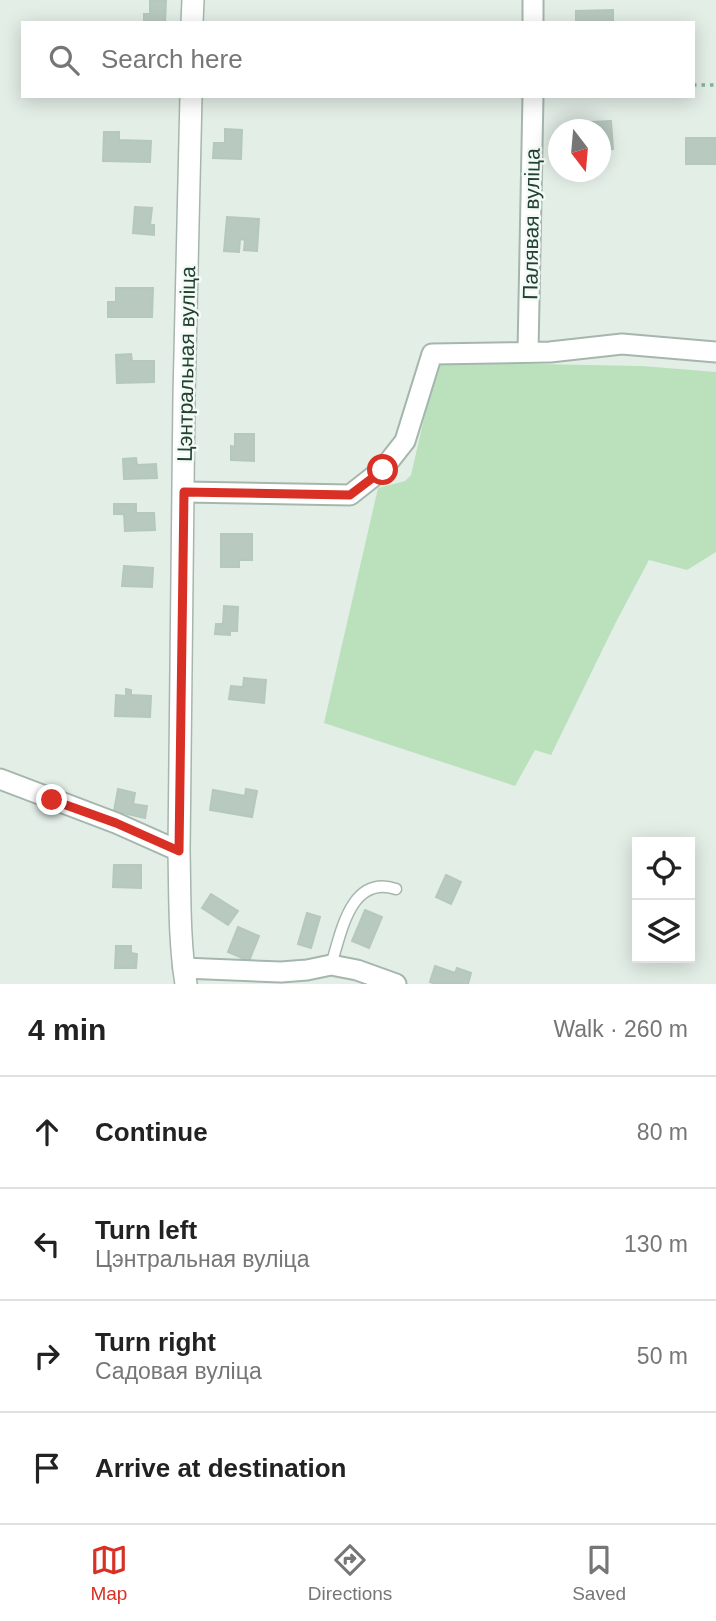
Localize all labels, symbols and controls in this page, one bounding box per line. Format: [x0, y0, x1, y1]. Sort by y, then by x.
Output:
search box [21, 21, 695, 98]
icon: search [45, 41, 83, 79]
text: Search here [101, 44, 243, 74]
north arrow [548, 119, 611, 182]
street label: Палявая вуліца [518, 148, 544, 300]
street label: Цэнтральная вуліца [173, 266, 199, 462]
route start [367, 454, 398, 485]
route end [36, 784, 67, 815]
map controls [632, 837, 695, 963]
button: locate [632, 837, 695, 900]
button: layers [632, 900, 695, 963]
text: 4 min [28, 1013, 106, 1046]
text: Walk · 260 m [553, 1016, 688, 1042]
icon: ahead [28, 1113, 66, 1151]
text: Continue [95, 1117, 208, 1147]
text: 80 m [637, 1119, 688, 1145]
text: Turn left [95, 1215, 197, 1245]
icon: left [28, 1225, 66, 1263]
text: 130 m [624, 1231, 688, 1257]
text: Цэнтральная вуліца [95, 1246, 310, 1272]
text: Turn right [95, 1327, 216, 1357]
icon: right [28, 1337, 66, 1375]
text: 50 m [637, 1343, 688, 1369]
text: Садовая вуліца [95, 1358, 262, 1384]
icon: arrive [28, 1449, 66, 1487]
text: Arrive at destination [95, 1453, 346, 1483]
tab: Map [90, 1541, 128, 1605]
tab: Directions [308, 1541, 392, 1605]
tab: Saved [572, 1541, 626, 1605]

